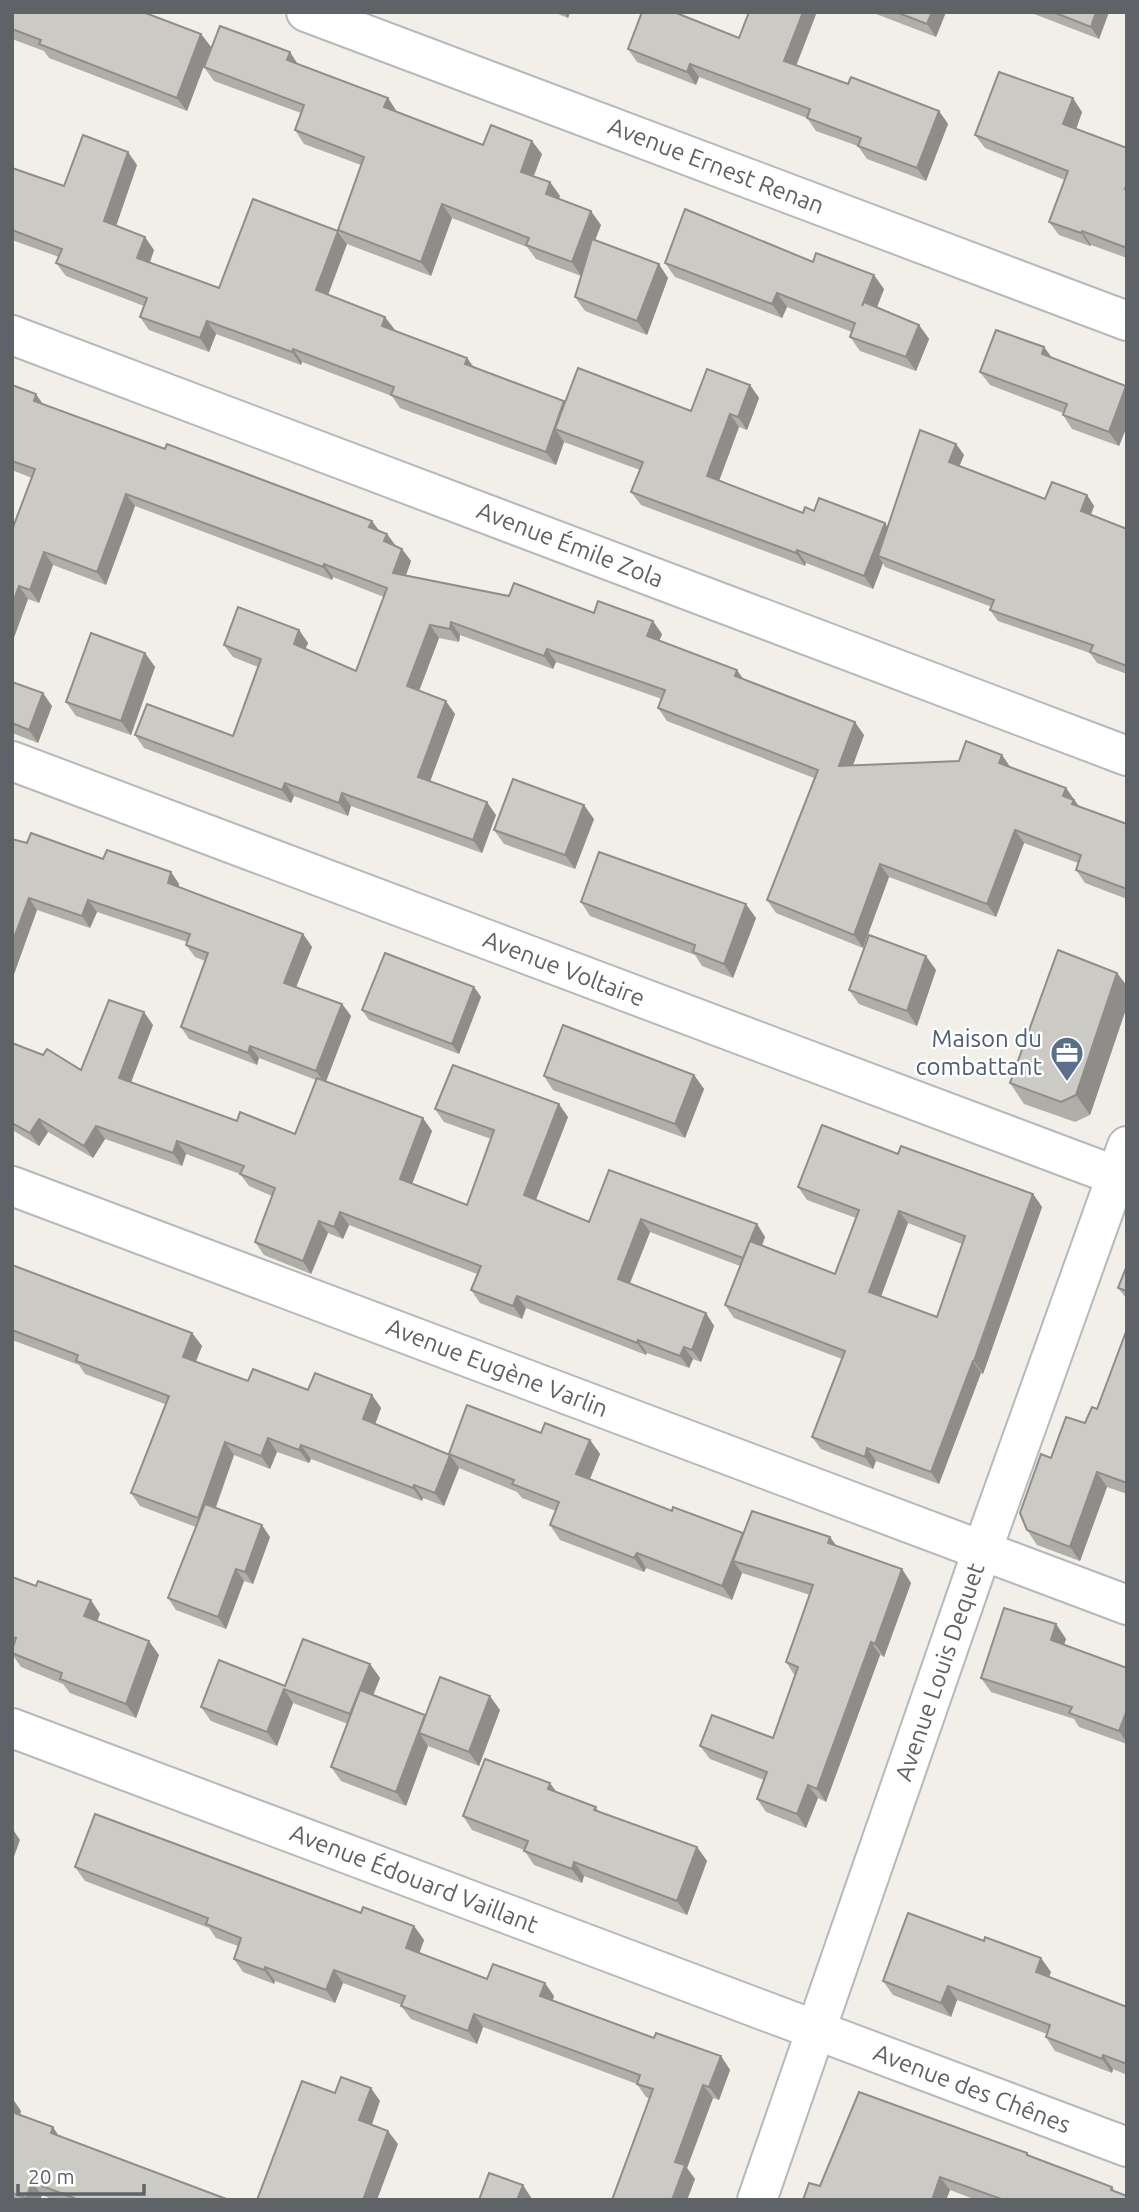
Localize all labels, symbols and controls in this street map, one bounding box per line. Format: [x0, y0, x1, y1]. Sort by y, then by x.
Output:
street label: Avenue Ernest Renan [604, 112, 828, 219]
street label: Avenue Émile Zola [473, 496, 668, 593]
street label: Avenue Voltaire [480, 925, 649, 1012]
place label: Maison du combattant [915, 1025, 1043, 1080]
office icon: Maison du combattant [1048, 1034, 1086, 1083]
street label: Avenue Eugène Varlin [383, 1313, 612, 1422]
street label: Avenue Louis Dequet [890, 1559, 990, 1784]
street label: Avenue Édouard Vaillant [286, 1818, 543, 1939]
street label: Avenue des Chênes [870, 2039, 1074, 2139]
scale bar [18, 2152, 144, 2196]
text: 20 m [28, 2164, 75, 2188]

